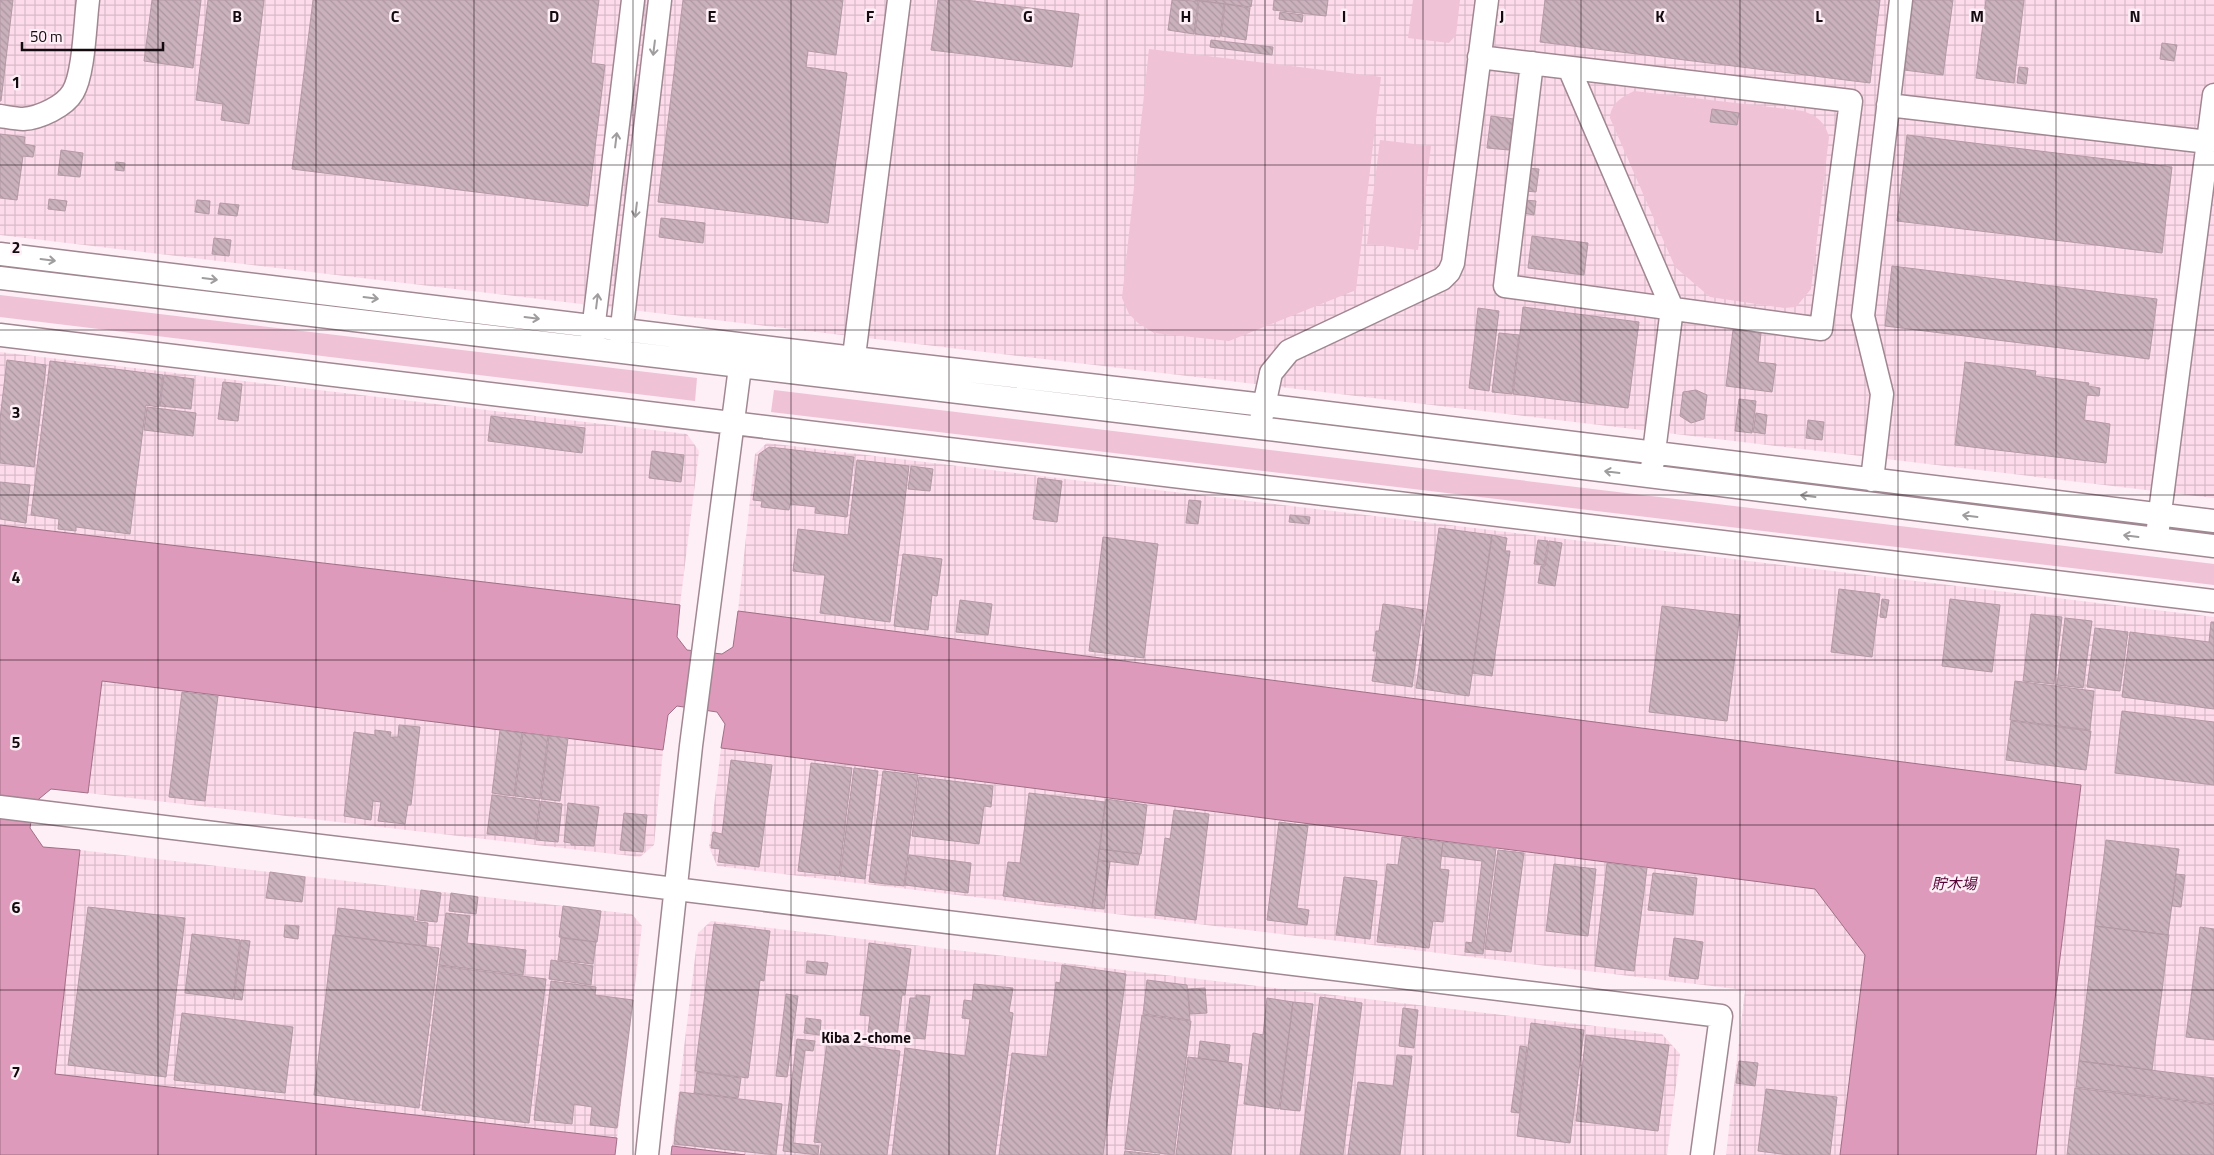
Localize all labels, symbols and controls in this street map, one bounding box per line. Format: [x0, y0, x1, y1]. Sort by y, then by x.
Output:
text: B [232, 4, 242, 28]
text: C [391, 4, 400, 28]
text: D [549, 4, 559, 28]
text: E [708, 4, 717, 28]
text: F [866, 4, 875, 28]
text: G [1023, 4, 1033, 28]
text: H [1181, 4, 1191, 28]
text: I [1342, 4, 1346, 28]
text: J [1500, 4, 1504, 28]
text: K [1655, 4, 1665, 28]
text: L [1815, 4, 1823, 28]
text: M [1970, 4, 1984, 28]
text: N [2129, 4, 2141, 28]
scale bar [22, 20, 164, 52]
text: 50 m [30, 25, 63, 48]
one-way arrow [649, 40, 659, 56]
text: 1 [12, 70, 20, 94]
one-way arrow [611, 132, 621, 148]
one-way arrow [631, 202, 641, 218]
text: 2 [12, 235, 20, 259]
one-way arrow [40, 255, 56, 265]
one-way arrow [201, 274, 217, 284]
one-way arrow [363, 294, 379, 304]
one-way arrow [592, 294, 602, 310]
one-way arrow [524, 313, 540, 323]
text: 3 [12, 400, 20, 424]
one-way arrow [1605, 466, 1621, 476]
one-way arrow [1801, 491, 1817, 501]
one-way arrow [1962, 511, 1978, 521]
one-way arrow [2123, 531, 2139, 541]
text: 4 [12, 565, 21, 589]
text: 5 [12, 730, 21, 754]
water label: 貯木場 [1931, 872, 1978, 895]
text: 6 [12, 895, 21, 919]
district label: Kiba 2-chome [821, 1026, 911, 1049]
text: 7 [12, 1060, 20, 1084]

